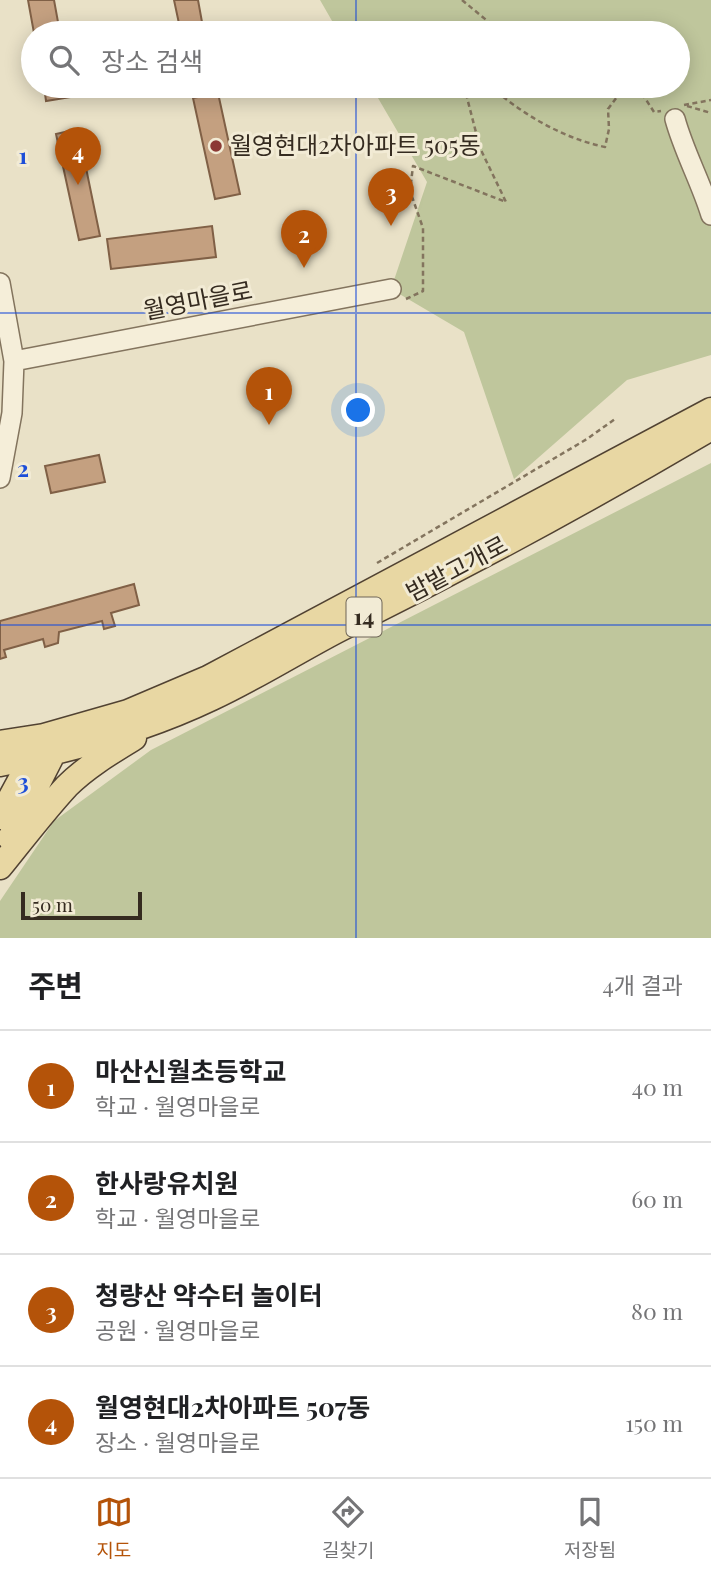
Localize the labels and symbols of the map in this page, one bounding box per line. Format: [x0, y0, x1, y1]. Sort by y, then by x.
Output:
pin: 4 [55, 127, 101, 185]
place label: 월영현대2차아파트 505동 [230, 128, 481, 160]
marker: 월영현대2차아파트 505동 [208, 138, 224, 154]
text: 1 [19, 139, 28, 170]
pin: 3 [368, 168, 414, 226]
pin: 2 [281, 210, 327, 268]
street label: 월영마을로 [140, 273, 255, 325]
pin: 1 [246, 367, 292, 425]
your location [341, 393, 375, 427]
text: 2 [17, 452, 29, 483]
street label: 밤밭고개로 [400, 527, 512, 607]
road number: 14 [346, 597, 382, 636]
text: 3 [17, 765, 29, 796]
scale bar [21, 889, 142, 921]

